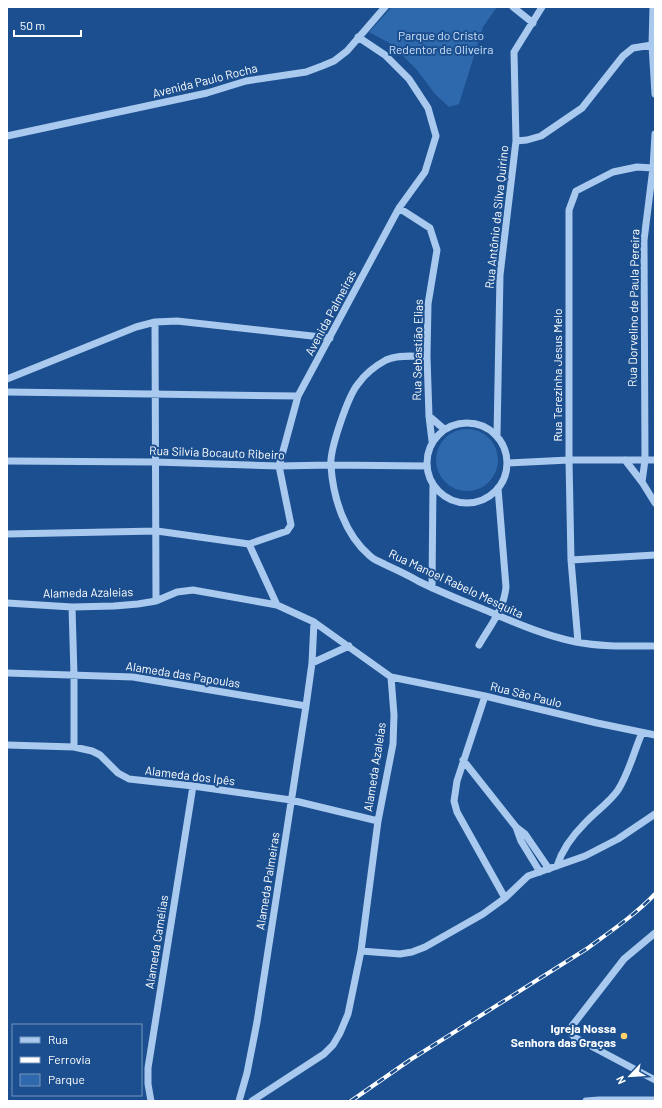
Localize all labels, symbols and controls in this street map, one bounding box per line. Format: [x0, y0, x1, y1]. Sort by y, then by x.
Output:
scale bar [14, 12, 81, 38]
text: 50 m [20, 18, 45, 32]
park label: Parque do Cristo Redentor de Oliveira [389, 28, 493, 56]
street label: Avenida Paulo Rocha [151, 60, 259, 100]
street label: Rua Antônio da Silva Quirino [482, 145, 510, 289]
street label: Rua Dorvelino de Paula Pereira [625, 229, 641, 387]
street label: Avenida Palmeiras [302, 267, 359, 358]
street label: Rua Sebastião Elias [409, 299, 425, 401]
street label: Rua Terezinha Jesus Melo [550, 308, 564, 442]
street label: Rua Silvia Bocauto Ribeiro [149, 443, 285, 461]
street label: Rua Manoel Rabelo Mesquita [387, 546, 526, 620]
street label: Alameda Azaleias [43, 584, 134, 600]
street label: Alameda das Papoulas [125, 658, 242, 690]
street label: Rua São Paulo [489, 678, 563, 710]
street label: Alameda Azaleias [360, 721, 388, 813]
street label: Alameda dos Ipês [144, 763, 236, 787]
street label: Alameda Palmeiras [252, 831, 282, 931]
street label: Alameda Camélias [142, 894, 170, 990]
place label: Igreja Nossa Senhora das Graças [511, 1021, 616, 1049]
legend [12, 1024, 142, 1096]
marker: Igreja Nossa Senhora das Graças [619, 1031, 629, 1041]
text: Rua [48, 1032, 68, 1046]
text: Ferrovia [48, 1052, 91, 1066]
north arrow [610, 1056, 650, 1096]
text: Parque [48, 1072, 85, 1086]
text: N [613, 1074, 628, 1087]

